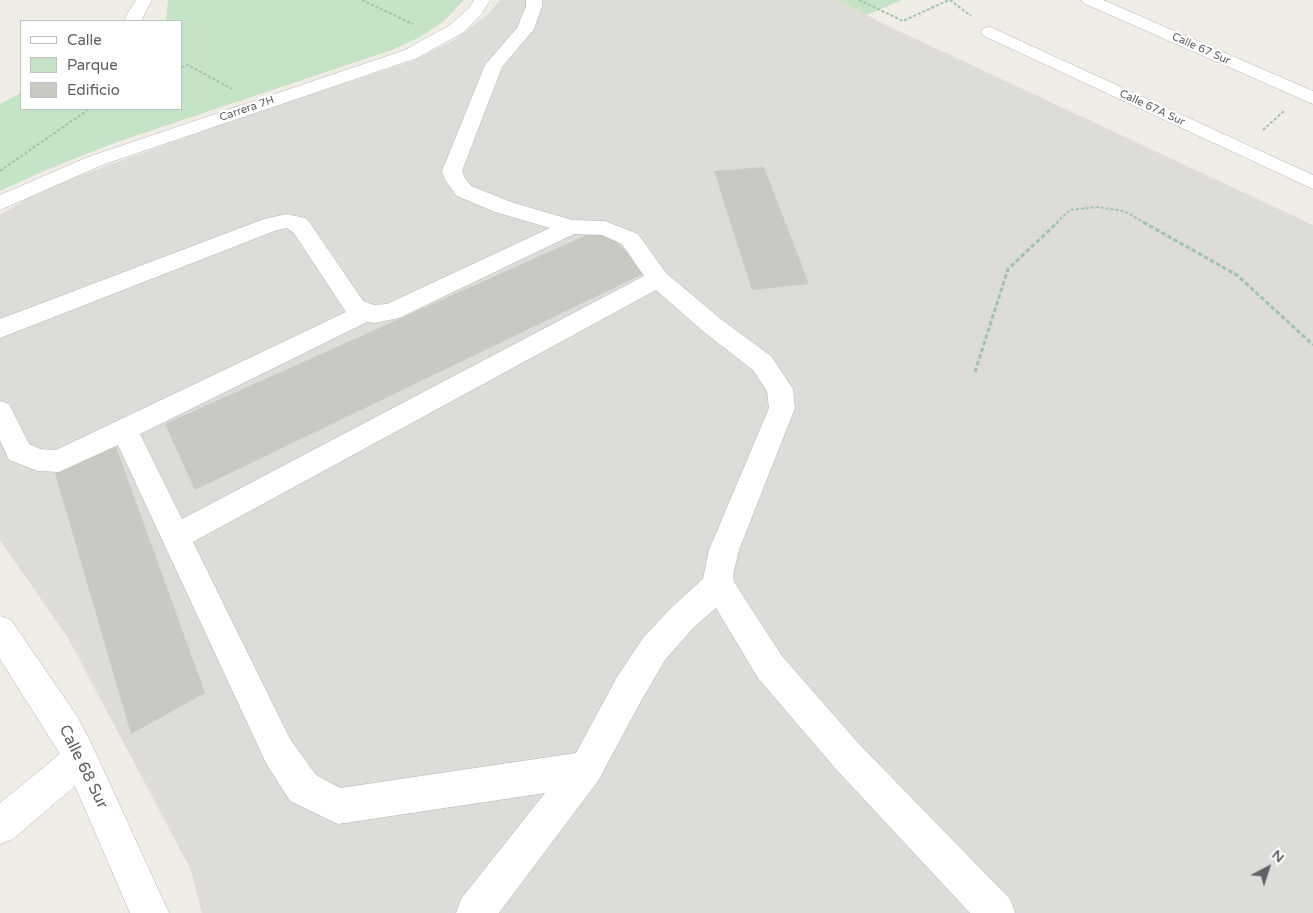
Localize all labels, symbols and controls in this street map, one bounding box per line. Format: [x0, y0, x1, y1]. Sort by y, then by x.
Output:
legend [20, 20, 182, 110]
street label: Calle 67 Sur [1170, 30, 1232, 68]
text: Calle [67, 31, 102, 49]
text: Parque [67, 56, 118, 74]
text: Edificio [67, 81, 120, 99]
street label: Calle 67A Sur [1117, 87, 1187, 129]
street label: Carrera 7H [218, 94, 276, 124]
street label: Calle 68 Sur [54, 722, 112, 812]
north arrow [1243, 843, 1293, 893]
text: N [1268, 846, 1288, 866]

